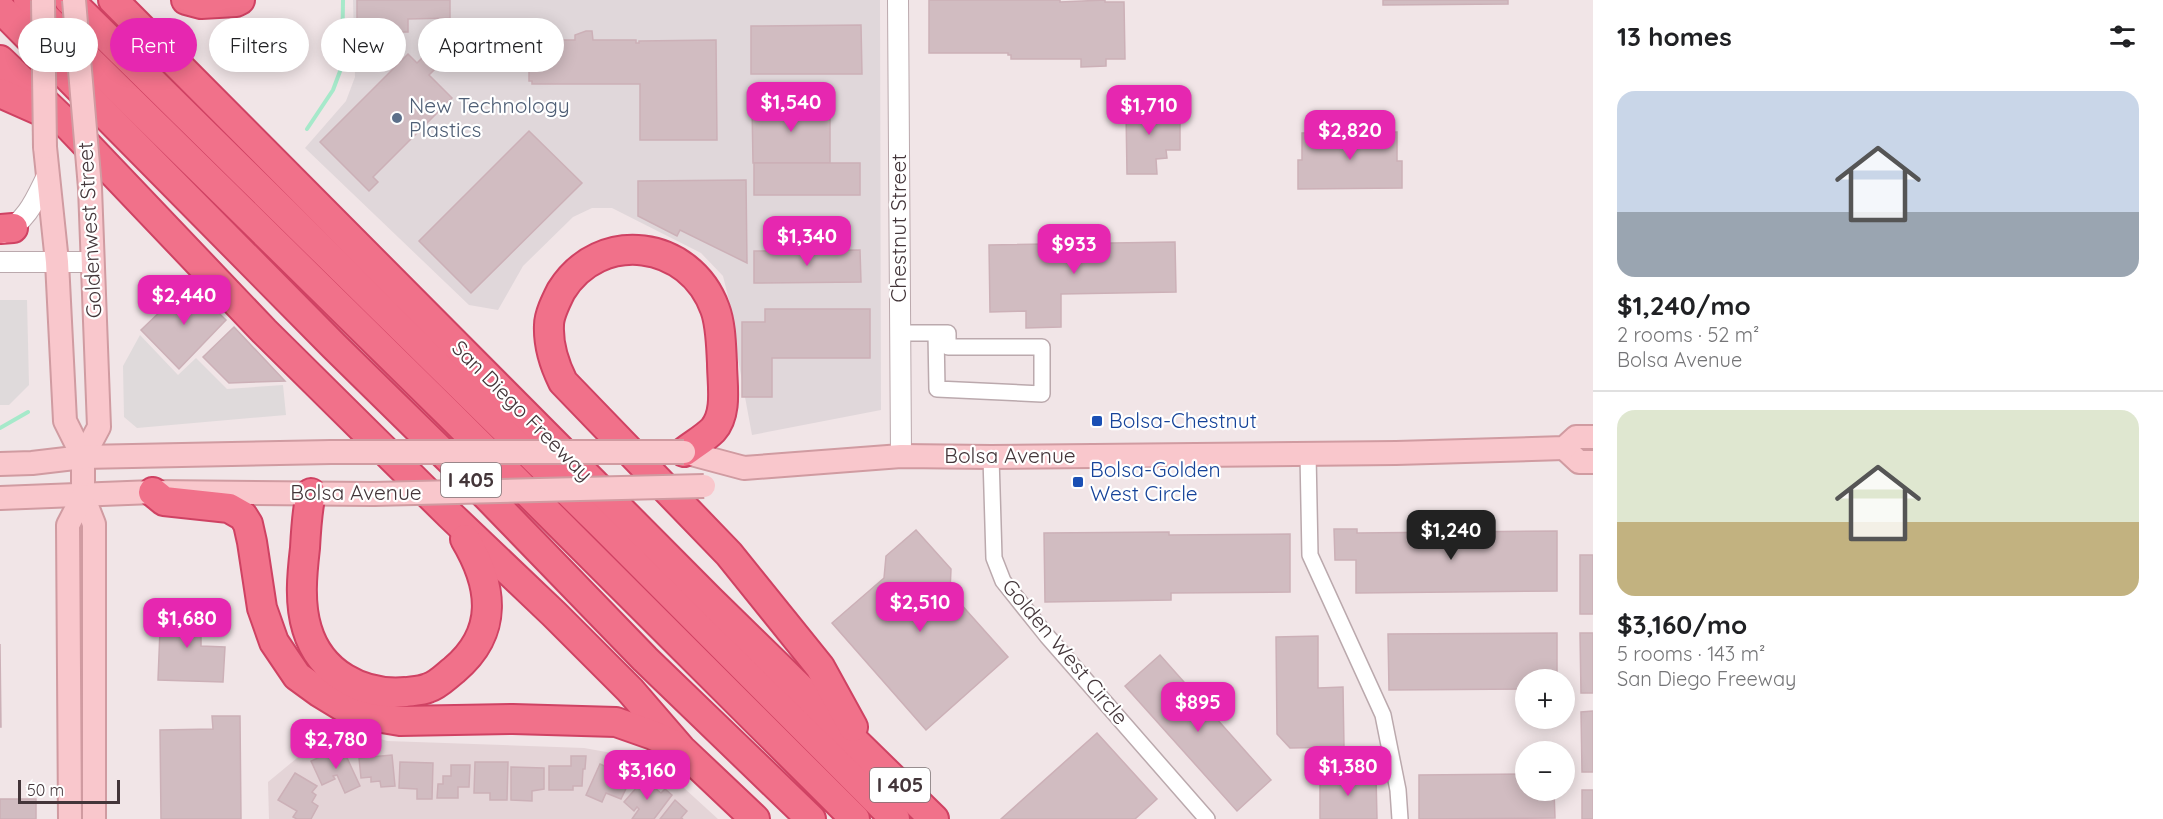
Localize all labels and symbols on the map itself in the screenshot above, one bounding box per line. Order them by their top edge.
pin: $1,540 [742,82,840,133]
pin: $1,710 [1100,85,1198,136]
place label: New Technology Plastics [409,92,570,142]
pin: $2,820 [1301,110,1399,161]
marker: New Technology Plastics [390,111,404,125]
street label: Goldenwest Street [71,141,107,319]
street label: Chestnut Street [885,154,911,302]
pin: $1,340 [758,216,856,267]
pin: $933 [1038,224,1110,275]
pin: $2,440 [135,275,233,326]
street label: San Diego Freeway [447,334,599,486]
place label: Bolsa-Chestnut [1109,407,1257,433]
marker: Bolsa-Chestnut [1090,414,1104,428]
street label: Bolsa Avenue [944,442,1076,468]
place label: Bolsa-Golden West Circle [1090,456,1221,506]
road number: I 405 [441,463,501,497]
marker: Bolsa-Golden West Circle [1071,475,1085,489]
street label: Bolsa Avenue [290,479,422,505]
pin: $1,240 [1402,510,1500,561]
street label: Golden West Circle [997,573,1134,729]
pin: $2,510 [871,582,969,633]
pin: $1,680 [138,598,236,649]
pin: $895 [1162,682,1234,733]
pin: $2,780 [287,719,385,770]
pin: $1,380 [1299,746,1397,797]
pin: $3,160 [598,750,696,801]
road number: I 405 [870,768,930,802]
scale bar [18,777,120,804]

